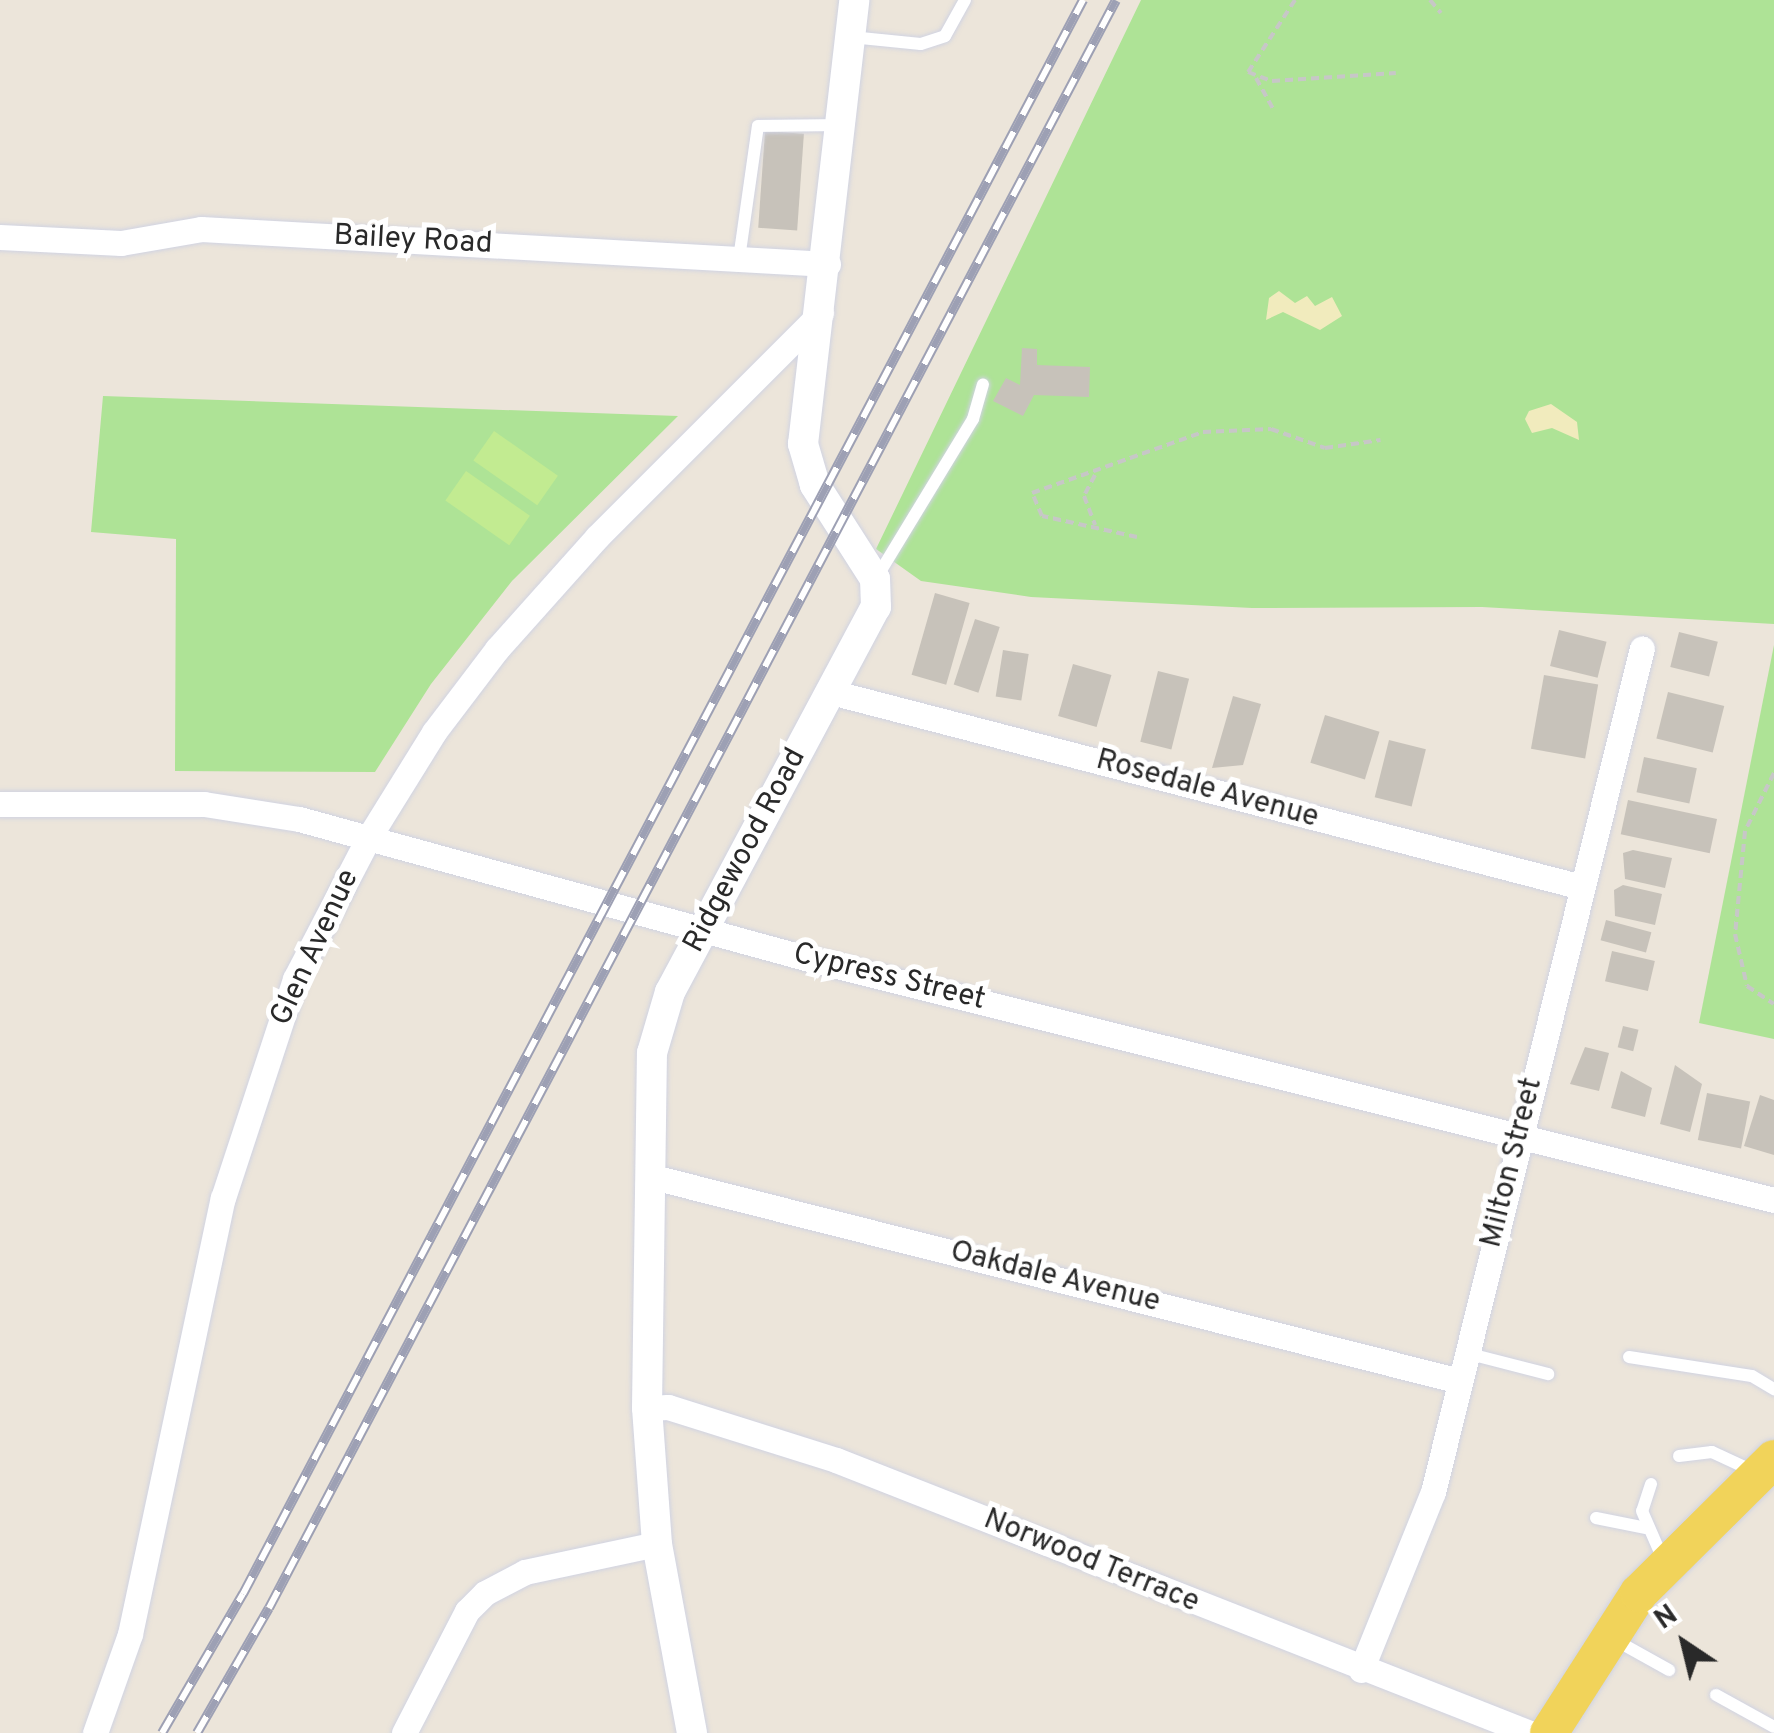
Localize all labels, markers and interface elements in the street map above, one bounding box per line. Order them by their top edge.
street label: Bailey Road [333,219,493,263]
street label: Ridgewood Road [677,743,815,959]
street label: Rosedale Avenue [1091,743,1323,837]
street label: Glen Avenue [264,864,368,1032]
street label: Cypress Street [789,937,989,1019]
street label: Milton Street [1475,1074,1551,1252]
street label: Oakdale Avenue [946,1234,1164,1322]
street label: Norwood Terrace [977,1502,1205,1622]
north arrow [1634,1593,1734,1693]
text: N [1648,1598,1685,1639]

